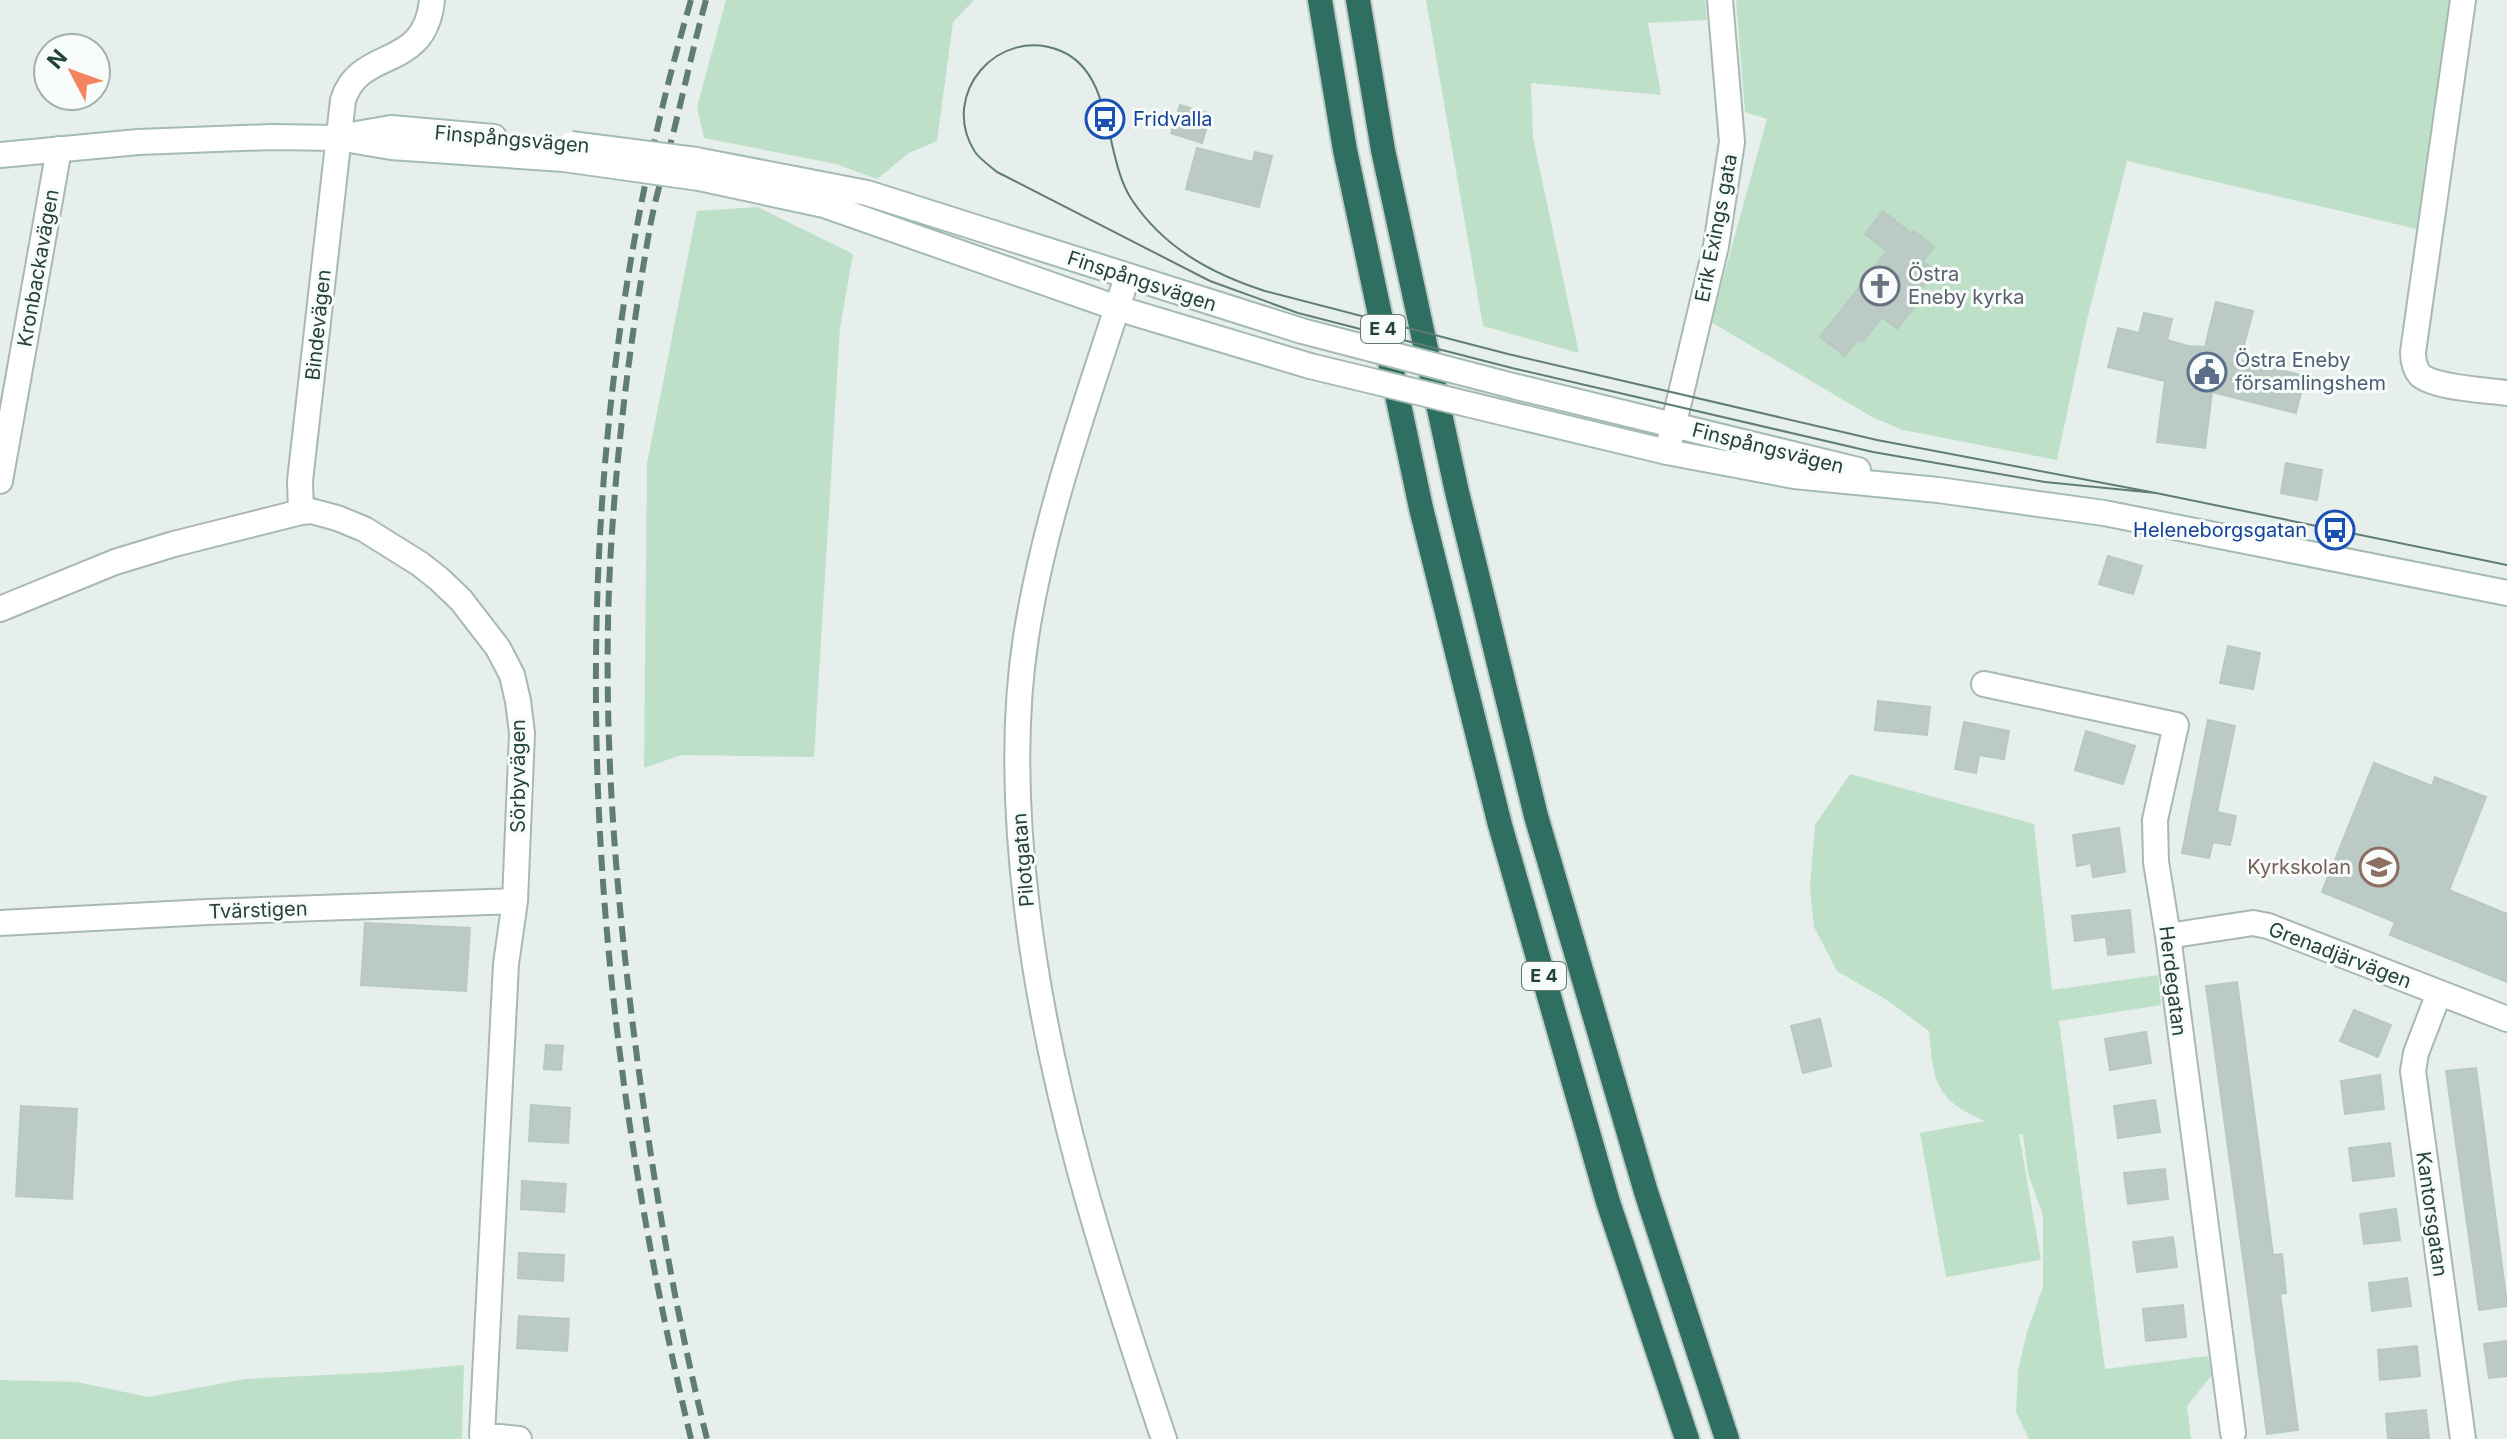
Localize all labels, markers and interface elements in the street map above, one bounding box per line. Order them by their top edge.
north arrow [32,32,112,112]
text: N [42,44,72,74]
bus stop icon: Fridvalla [1084,98,1126,140]
place label: Fridvalla [1133,107,1213,131]
street label: Finspångsvägen [434,120,590,158]
street label: Erik Exings gata [1690,152,1742,304]
street label: Kronbackavägen [12,187,64,349]
street label: Finspångsvägen [1064,246,1220,316]
place label: Östra Eneby kyrka [1908,262,2024,309]
church icon: Östra Eneby kyrka [1859,265,1901,307]
street label: Bindevägen [300,268,336,382]
road number: E 4 [1361,315,1405,343]
place label: Östra Eneby församlingshem [2235,348,2386,395]
public building icon: Östra Eneby församlingshem [2186,351,2228,393]
street label: Finspångsvägen [1690,418,1846,478]
bus stop icon: Heleneborgsgatan [2314,509,2356,551]
place label: Heleneborgsgatan [2133,518,2307,542]
street label: Sörbyvägen [506,719,530,833]
street label: Pilotgatan [1007,812,1039,908]
school or university icon: Kyrkskolan [2358,846,2400,888]
place label: Kyrkskolan [2247,855,2351,879]
street label: Tvärstigen [208,896,308,924]
street label: Grenadjärvägen [2265,917,2415,993]
street label: Herdegatan [2154,925,2192,1037]
road number: E 4 [1522,962,1566,990]
street label: Kantorsgatan [2411,1150,2453,1278]

